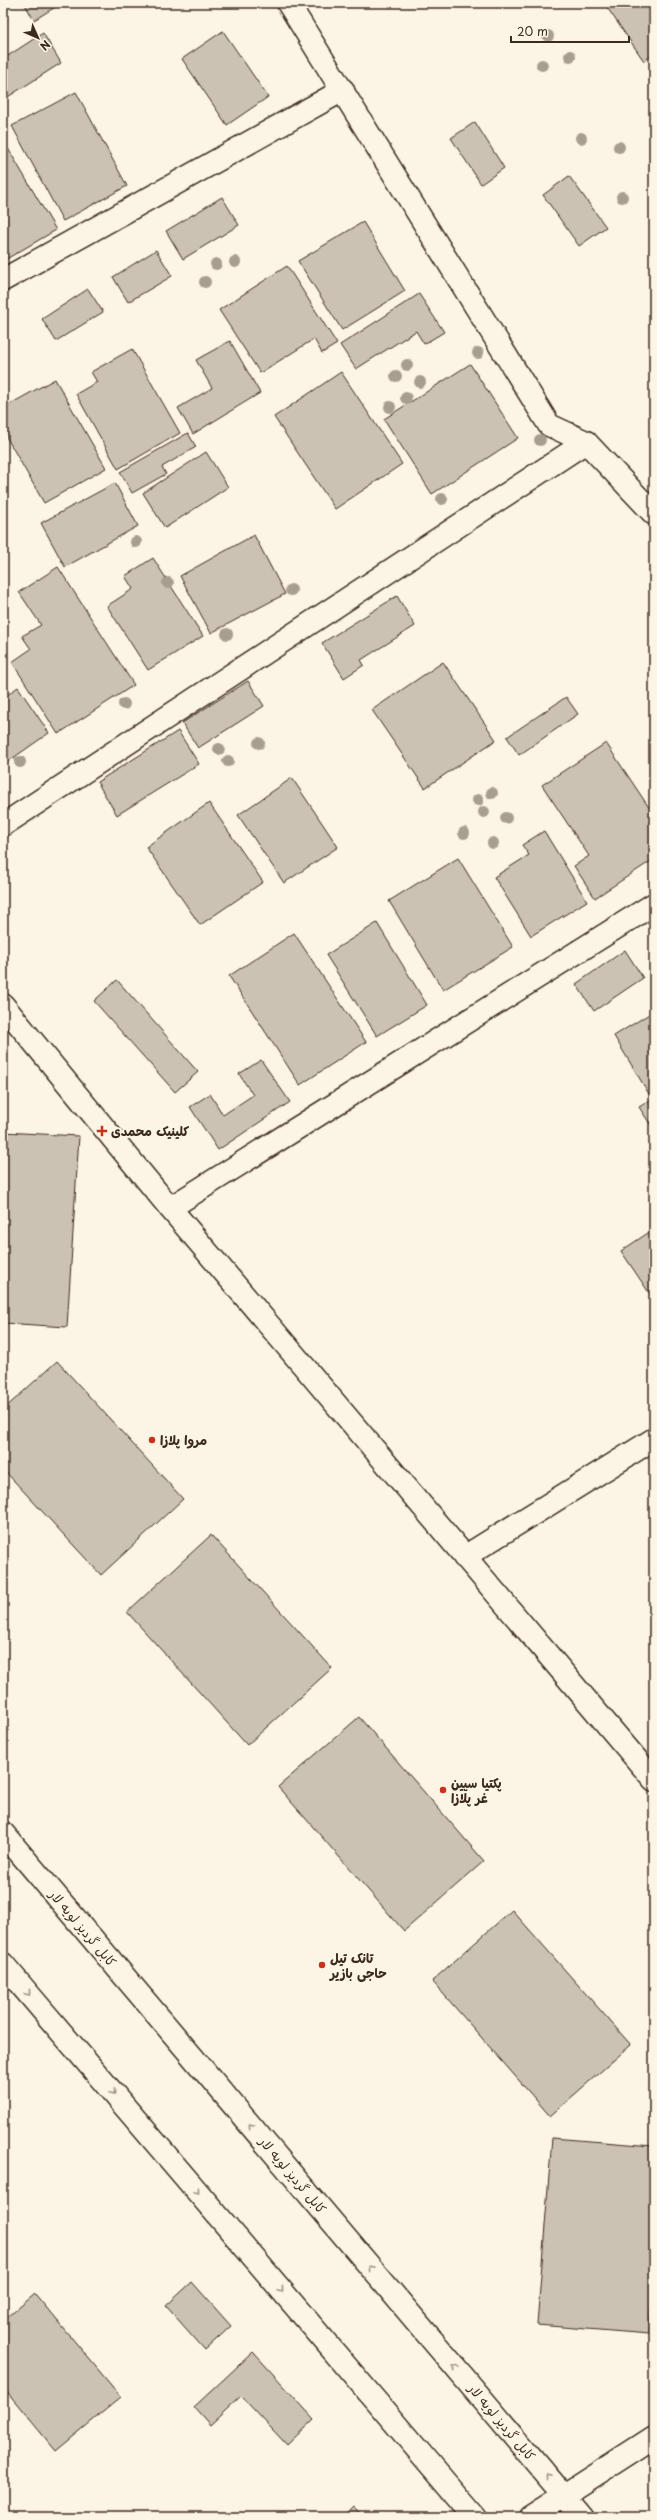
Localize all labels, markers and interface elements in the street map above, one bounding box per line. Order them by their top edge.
north arrow [18,18,58,58]
scale bar [511,18,629,44]
text: 20 m [517,22,548,40]
text: N [36,36,55,55]
place label: کلینیک محمدی [111,1121,189,1140]
marker: کلینیک محمدی [96,1125,108,1137]
place label: مروا پلازا [160,1430,208,1449]
marker: مروا پلازا [147,1435,157,1445]
place label: پکتیا سپین غر پلازا [451,1773,502,1807]
marker: پکتیا سپین غر پلازا [438,1785,448,1795]
street label: کابل گردیز لویه لار [45,1884,122,1971]
place label: تانک تیل حاجی بازیر [328,1948,387,1982]
marker: تانک تیل حاجی بازیر [317,1960,327,1970]
one-way arrow [24,1989,31,1996]
one-way arrow [108,2087,115,2095]
one-way arrow [248,2123,255,2130]
street label: کابل گردیز لویه لار [255,2131,332,2218]
one-way arrow [192,2186,200,2194]
one-way arrow [368,2265,375,2272]
one-way arrow [277,2285,284,2293]
one-way arrow [452,2364,459,2371]
street label: کابل گردیز لویه لار [464,2378,541,2465]
one-way arrow [545,2474,552,2481]

